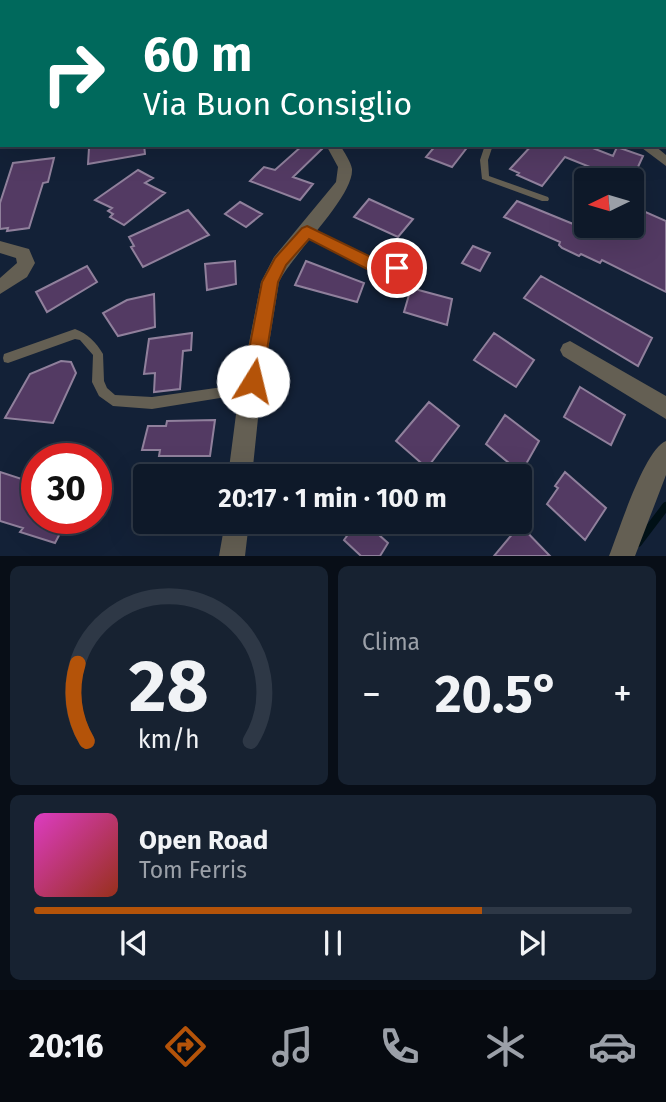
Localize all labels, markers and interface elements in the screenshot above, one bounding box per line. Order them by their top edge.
text: 60 m [143,25,252,84]
icon: right [28,28,119,119]
text: Via Buon Consiglio [143,85,412,123]
north arrow [574,168,644,238]
map controls [574,168,644,238]
pin [367,238,427,298]
icon: arrive [378,249,416,287]
position arrow [216,344,290,418]
speed limit sign: 30 [21,443,112,534]
text: 20:17 · 1 min · 100 m [218,483,447,514]
text: Clima [362,628,420,656]
text: 28 [129,644,209,731]
text: 20.5° [435,663,559,726]
text: − [362,671,381,717]
text: + [613,671,632,717]
text: km/h [138,725,200,755]
text: Open Road [139,825,268,856]
text: Tom Ferris [139,856,247,884]
icon: previous [115,924,153,962]
icon: pause [314,924,352,962]
icon: next [513,924,551,962]
icon: directions [161,1022,210,1071]
icon: music [268,1022,317,1071]
icon: phone [375,1022,424,1071]
icon: climate [481,1022,530,1071]
icon: car [588,1022,637,1071]
text: 20:16 [29,1027,104,1065]

